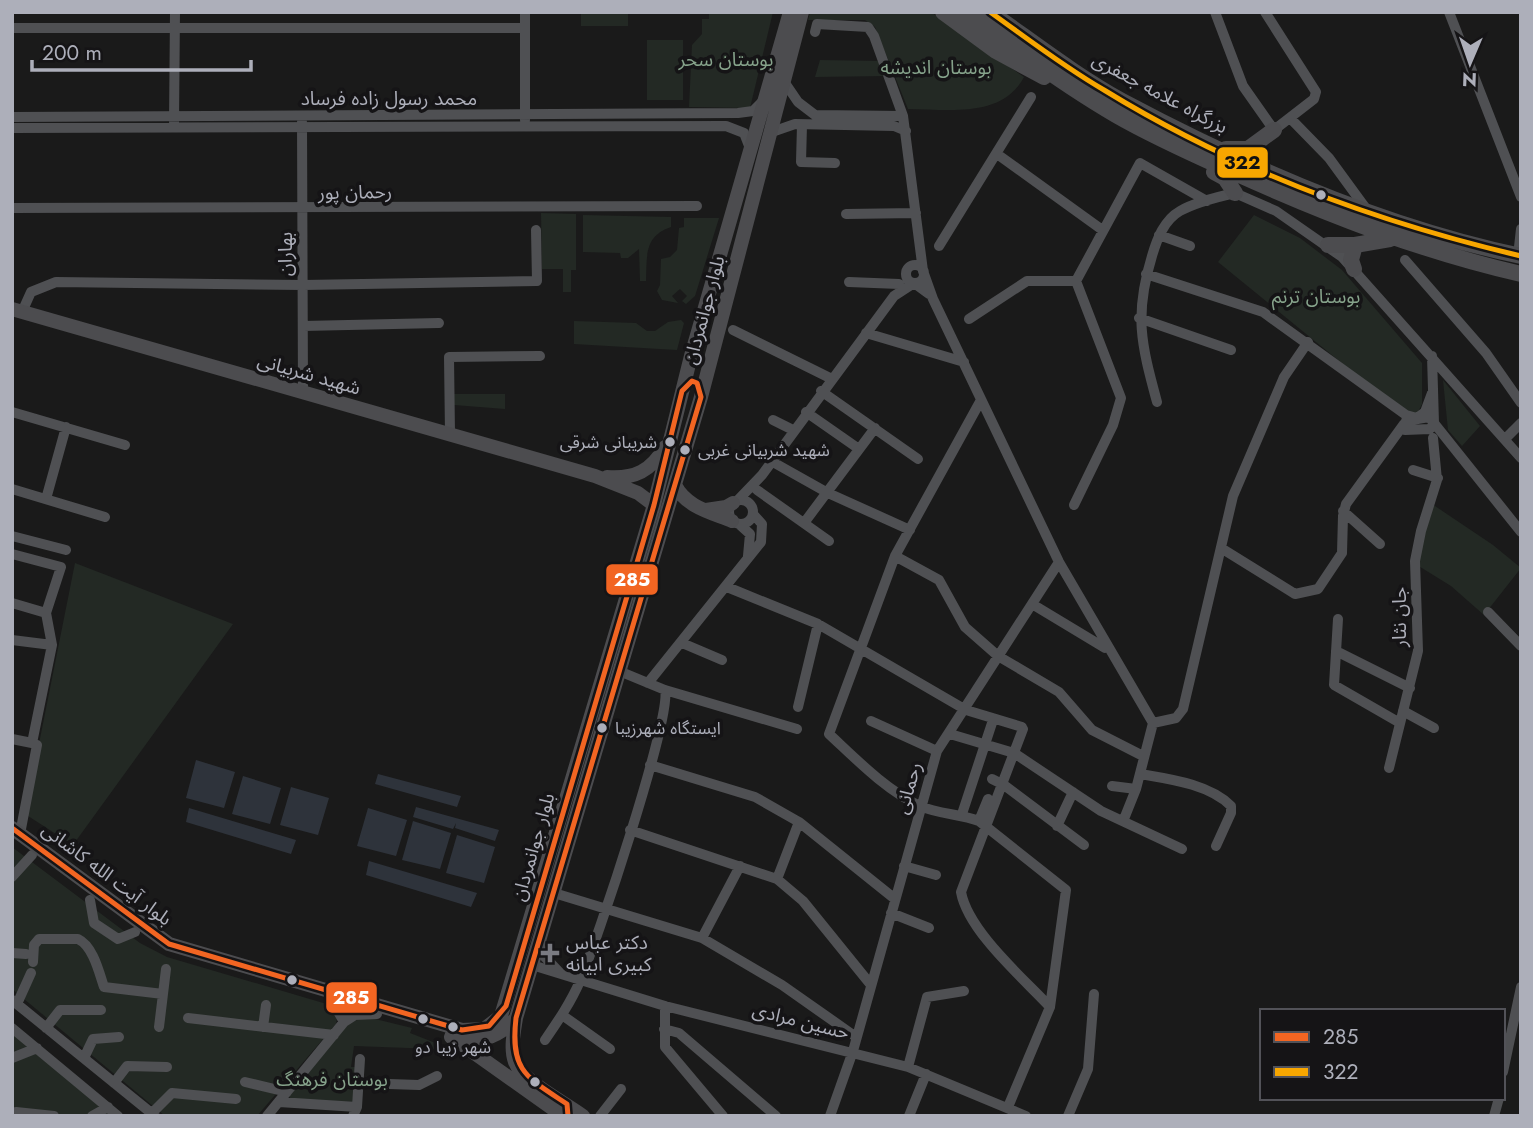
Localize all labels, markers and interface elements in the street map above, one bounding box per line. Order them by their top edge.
scale bar [32,28,250,72]
north arrow [1435,28,1505,98]
text: 200 m [42,38,102,68]
park label: بوستان سحر [678,46,773,73]
street label: بزرگراه علامه جعفری [1087,46,1233,140]
park label: بوستان اندیشه [880,54,992,81]
text: N [1461,66,1477,93]
street label: محمد رسول زاده فرساد [301,85,477,112]
line badge: 322 [1216,146,1269,179]
text: 322 [1224,149,1260,176]
street label: رحمان پور [317,178,392,206]
unlabelled marker [1314,188,1328,202]
street label: بهاران [272,232,299,276]
street label: بلوار جوانمردان [677,253,731,367]
park label: بوستان ترنم [1272,283,1360,311]
street label: شهید شربیانی [254,346,364,402]
place label: شریبانی شرقی [560,430,657,454]
marker: شریبانی شرقی [663,435,677,449]
place label: شهید شربیانی غربی [698,438,830,462]
marker: شهید شربیانی غربی [678,443,692,457]
line badge: 285 [605,563,659,596]
text: 285 [614,566,650,593]
street label: جان نثار [1386,587,1413,648]
place label: ایستگاه شهرزیبا [615,716,721,740]
marker: ایستگاه شهرزیبا [595,721,609,735]
street label: رحمانی [888,759,928,817]
street label: بلوار جوانمردان [505,790,561,904]
street label: بلوار آیت الله کاشانی [36,816,178,932]
place label: دکتر عباس کبیری ابیانه [566,929,653,978]
marker: دکتر عباس کبیری ابیانه [540,943,560,963]
unlabelled marker [285,973,299,987]
line badge: 285 [325,981,378,1014]
text: 285 [333,984,369,1011]
street label: حسین مرادی [750,996,852,1046]
legend [1260,1009,1505,1100]
unlabelled marker [416,1012,430,1026]
marker: شهر زیبا دو [446,1020,460,1034]
text: 285 [1323,1022,1358,1052]
place label: شهر زیبا دو [415,1035,491,1059]
text: 322 [1323,1057,1358,1087]
park label: بوستان فرهنگ [276,1066,388,1093]
unlabelled marker [528,1075,542,1089]

